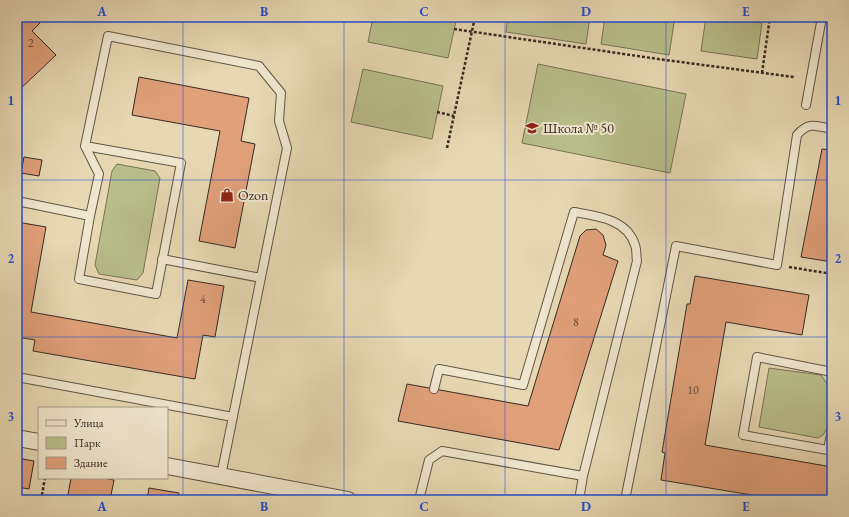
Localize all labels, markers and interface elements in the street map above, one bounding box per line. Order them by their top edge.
text: A [96,3,107,20]
text: B [260,3,268,20]
text: C [419,3,429,20]
text: D [581,3,591,20]
text: E [742,3,750,20]
house number: 2 [28,35,34,51]
text: 1 [8,92,15,109]
text: 1 [835,92,842,109]
place label: Школа № 50 [543,119,614,137]
school or university icon: Школа № 50 [524,120,540,136]
place label: Ozon [238,186,269,204]
shop icon: Ozon [219,187,235,203]
text: 2 [8,250,15,267]
text: 2 [835,250,842,267]
house number: 4 [200,291,206,307]
house number: 8 [573,314,579,330]
house number: 10 [687,382,699,398]
legend [38,407,168,479]
text: 3 [8,408,15,425]
text: 3 [835,408,842,425]
text: Улица [73,415,104,431]
text: Парк [74,435,101,451]
text: Здание [74,455,108,471]
text: A [96,498,107,515]
text: B [260,498,268,515]
text: C [419,498,429,515]
text: D [581,498,591,515]
text: E [742,498,750,515]

